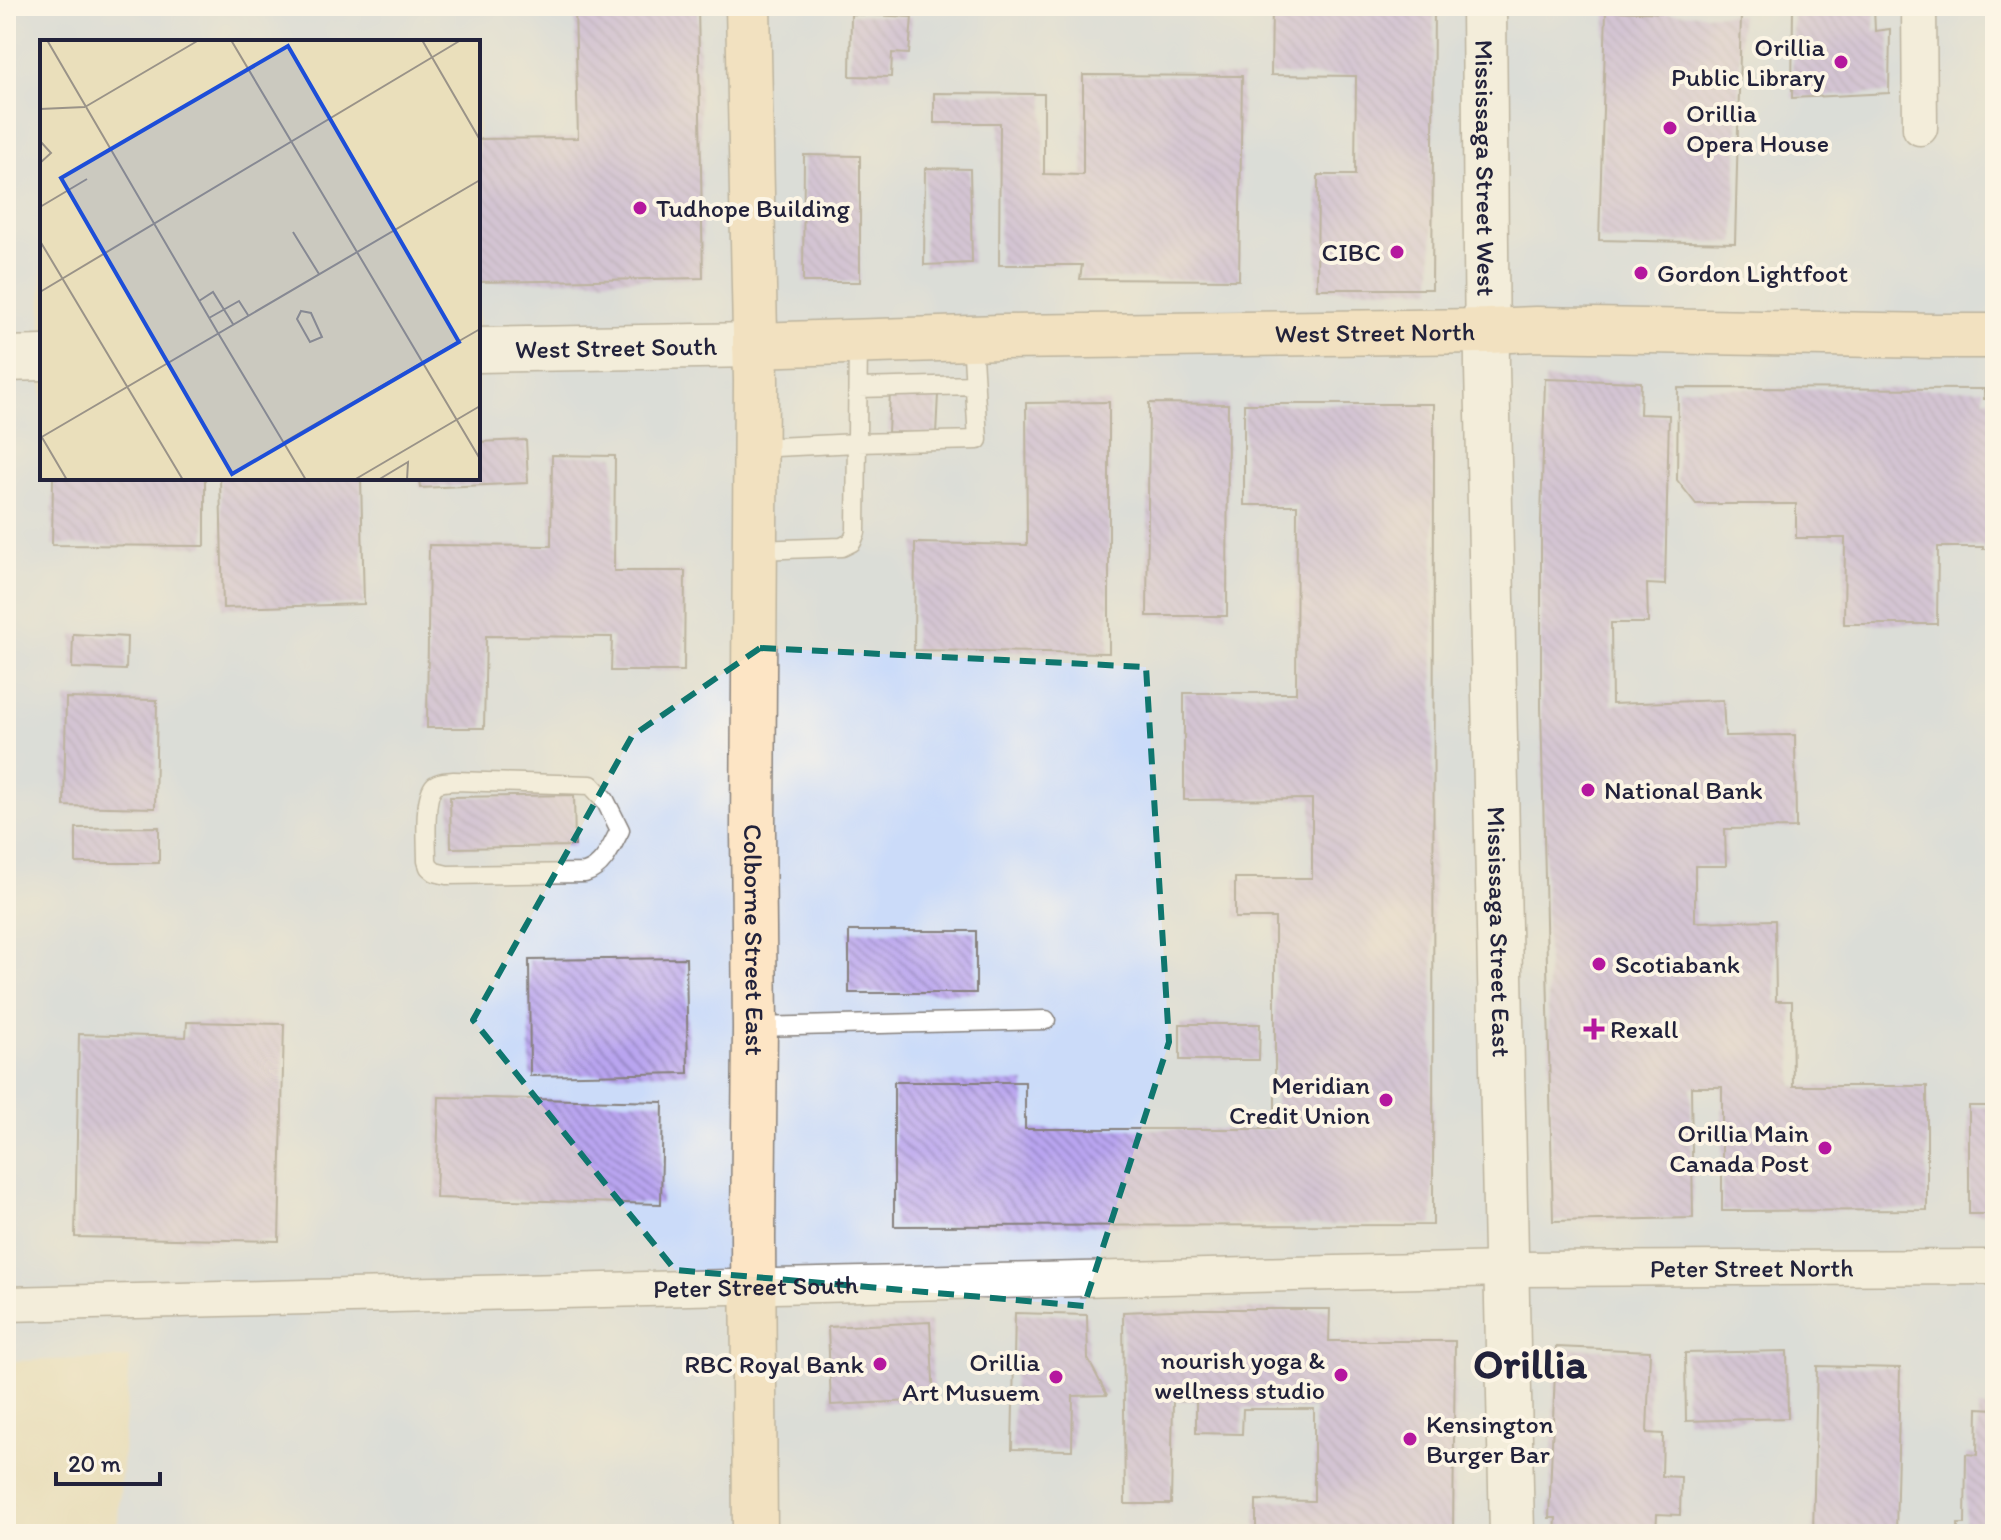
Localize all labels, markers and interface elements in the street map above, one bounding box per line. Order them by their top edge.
place label: Orillia Public Library [1671,31,1825,93]
street label: Mississaga Street West [1468,39,1502,297]
inset map [40,40,480,480]
marker: Orillia Public Library [1832,53,1850,71]
place label: Orillia Opera House [1686,97,1829,159]
marker: Orillia Opera House [1661,119,1679,137]
place label: Tudhope Building [656,192,851,224]
marker: Tudhope Building [631,199,649,217]
place label: CIBC [1321,236,1381,268]
marker: CIBC [1388,243,1406,261]
place label: Gordon Lightfoot [1657,257,1848,289]
marker: Gordon Lightfoot [1632,264,1650,282]
street label: West Street North [1275,315,1475,350]
street label: West Street South [515,330,717,365]
place label: National Bank [1604,774,1763,806]
marker: National Bank [1579,781,1597,799]
street label: Mississaga Street East [1480,806,1518,1058]
street label: Colborne Street East [737,824,771,1056]
place label: Scotiabank [1615,948,1740,980]
marker: Scotiabank [1590,955,1608,973]
place label: Rexall [1610,1013,1678,1045]
marker: Rexall [1585,1020,1603,1038]
place label: Meridian Credit Union [1229,1069,1370,1131]
marker: Meridian Credit Union [1377,1091,1395,1109]
place label: Orillia Main Canada Post [1669,1117,1809,1179]
marker: Orillia Main Canada Post [1816,1139,1834,1157]
street label: Peter Street North [1650,1252,1854,1284]
street label: Peter Street South [653,1268,859,1305]
district label: Orillia [1473,1338,1587,1389]
place label: nourish yoga & wellness studio [1154,1344,1325,1406]
place label: Orillia Art Musuem [902,1346,1040,1408]
place label: RBC Royal Bank [684,1348,865,1380]
marker: RBC Royal Bank [871,1355,889,1373]
marker: nourish yoga & wellness studio [1332,1366,1350,1384]
marker: Orillia Art Musuem [1047,1368,1065,1386]
place label: Kensington Burger Bar [1426,1408,1554,1470]
marker: Kensington Burger Bar [1401,1430,1419,1448]
scale bar [56,1436,160,1486]
text: 20 m [68,1449,121,1478]

